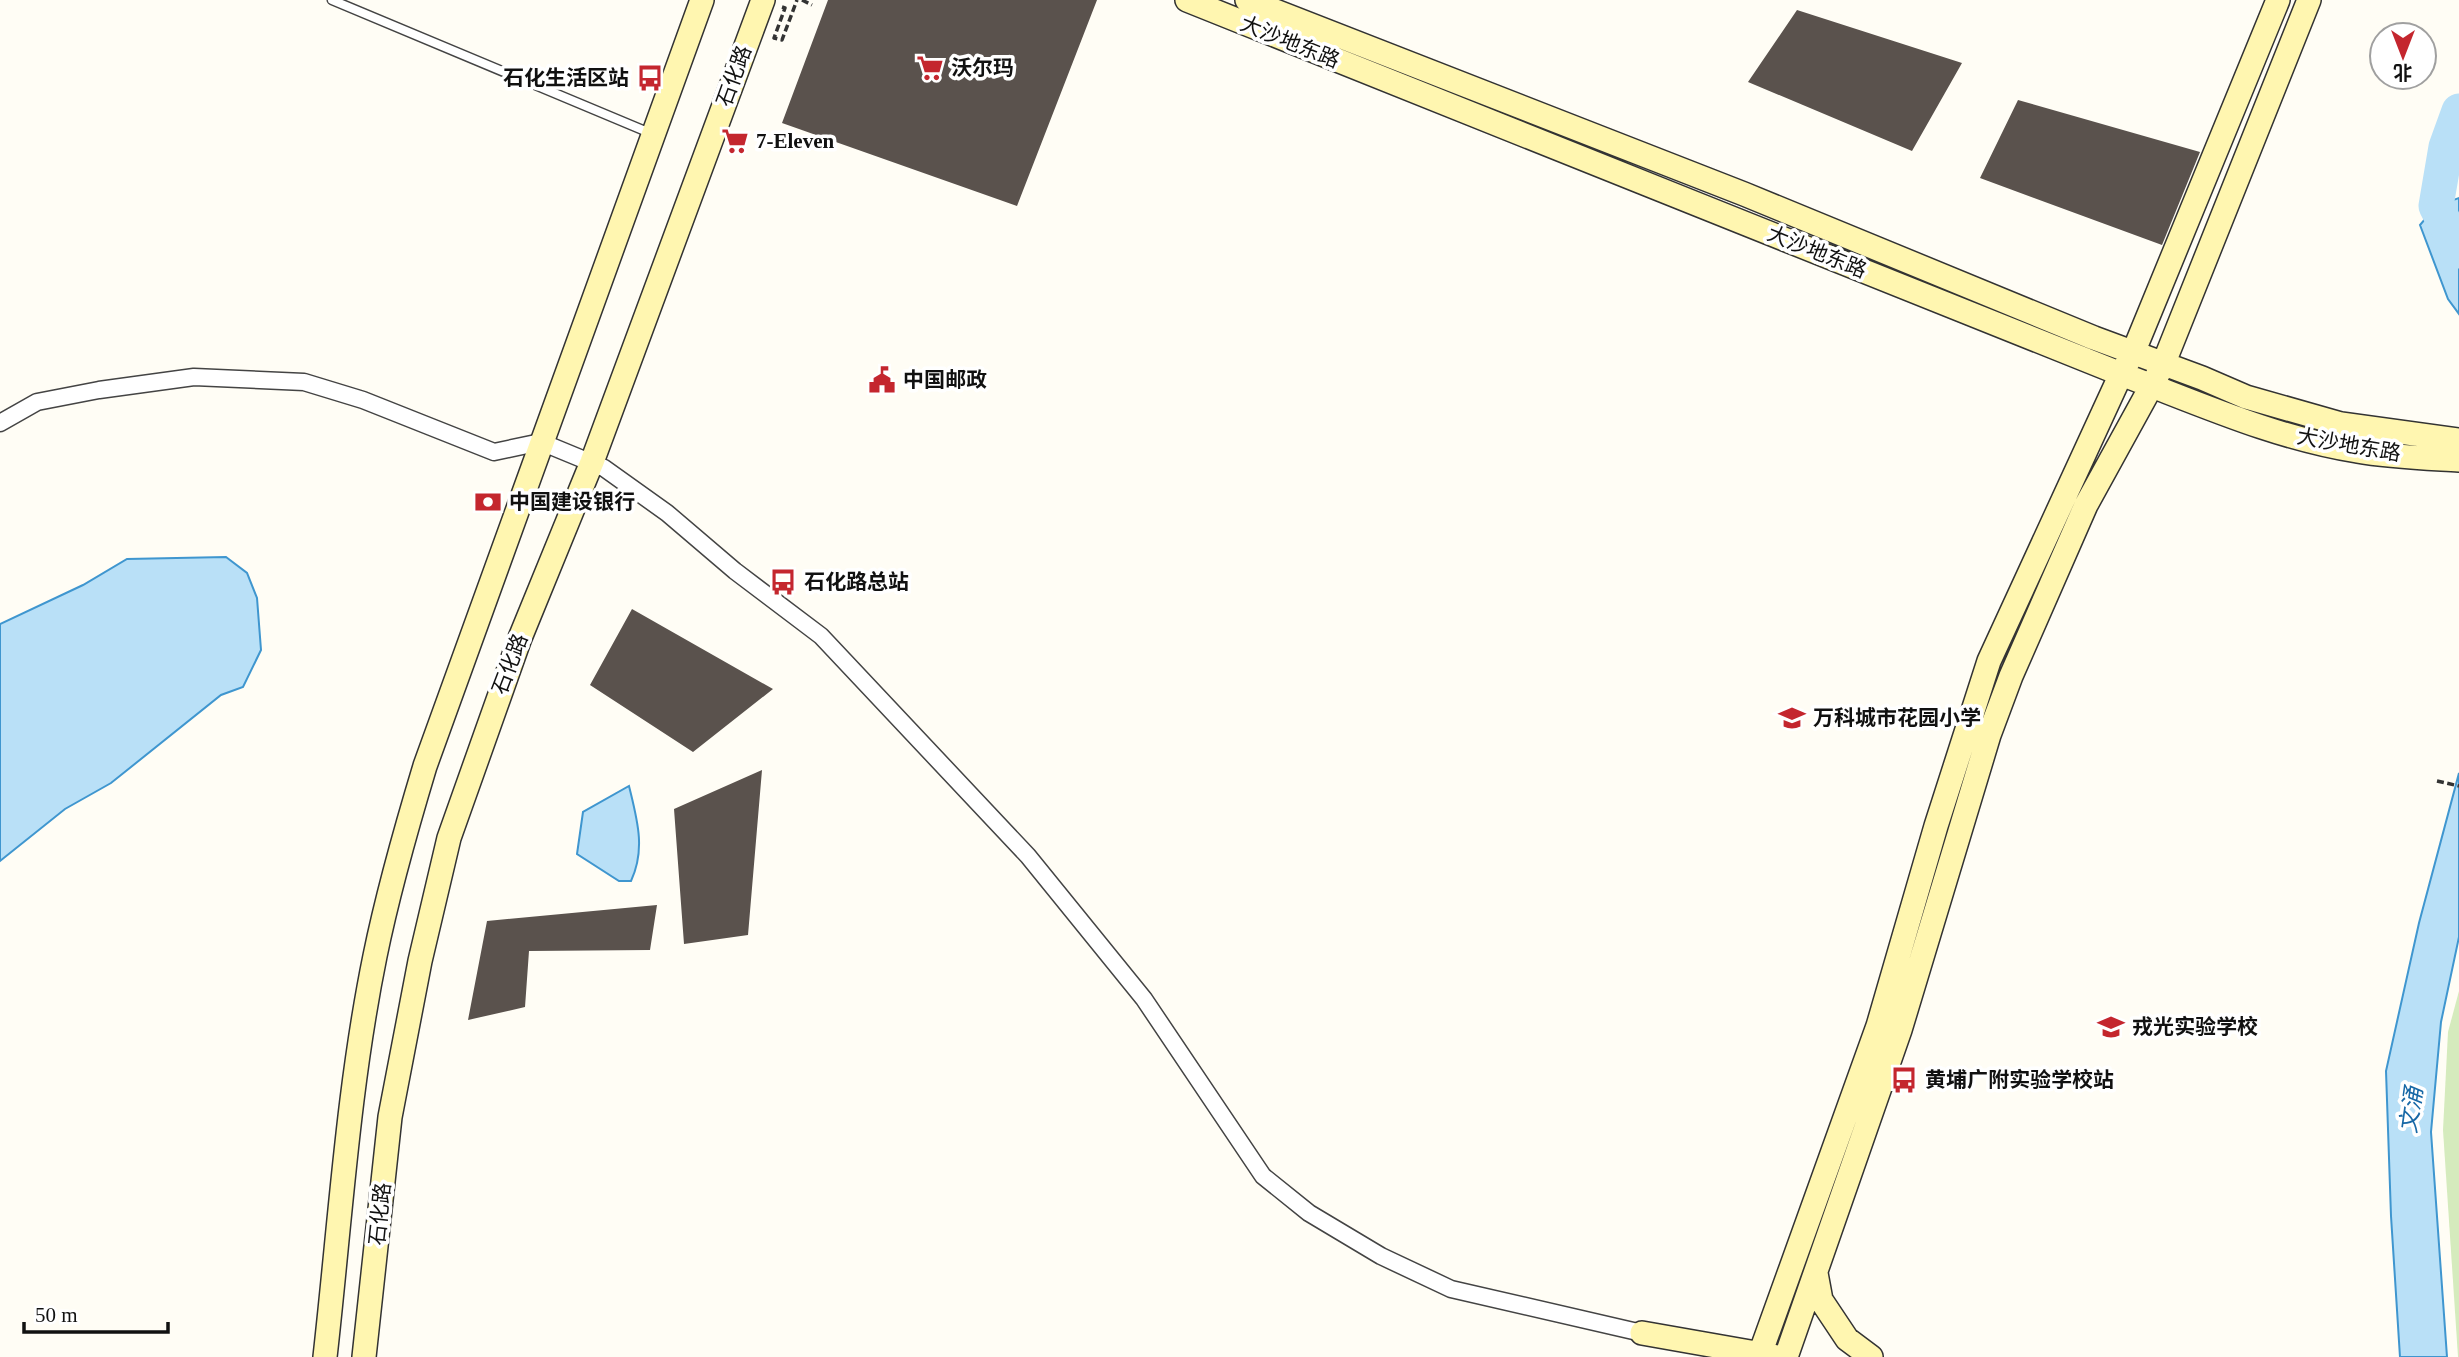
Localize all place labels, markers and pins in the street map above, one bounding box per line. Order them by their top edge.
supermarket icon: 沃尔玛 [915,53,945,83]
place label: 沃尔玛 [951,56,1014,80]
bus stop icon: 石化生活区站 [635,63,665,93]
place label: 石化生活区站 [503,66,629,90]
supermarket icon: 7-Eleven [720,126,750,156]
place label: 7-Eleven [756,129,834,153]
public building icon: 中国邮政 [867,365,897,395]
place label: 中国邮政 [903,368,987,392]
bank icon: 中国建设银行 [473,487,503,517]
place label: 中国建设银行 [509,490,635,514]
bus stop icon: 石化路总站 [768,567,798,597]
place label: 石化路总站 [804,570,909,594]
school or university icon: 万科城市花园小学 [1777,703,1807,733]
place label: 万科城市花园小学 [1813,706,1981,730]
school or university icon: 戎光实验学校 [2096,1012,2126,1042]
place label: 戎光实验学校 [2132,1015,2258,1039]
bus stop icon: 黄埔广附实验学校站 [1889,1065,1919,1095]
place label: 黄埔广附实验学校站 [1925,1068,2114,1092]

